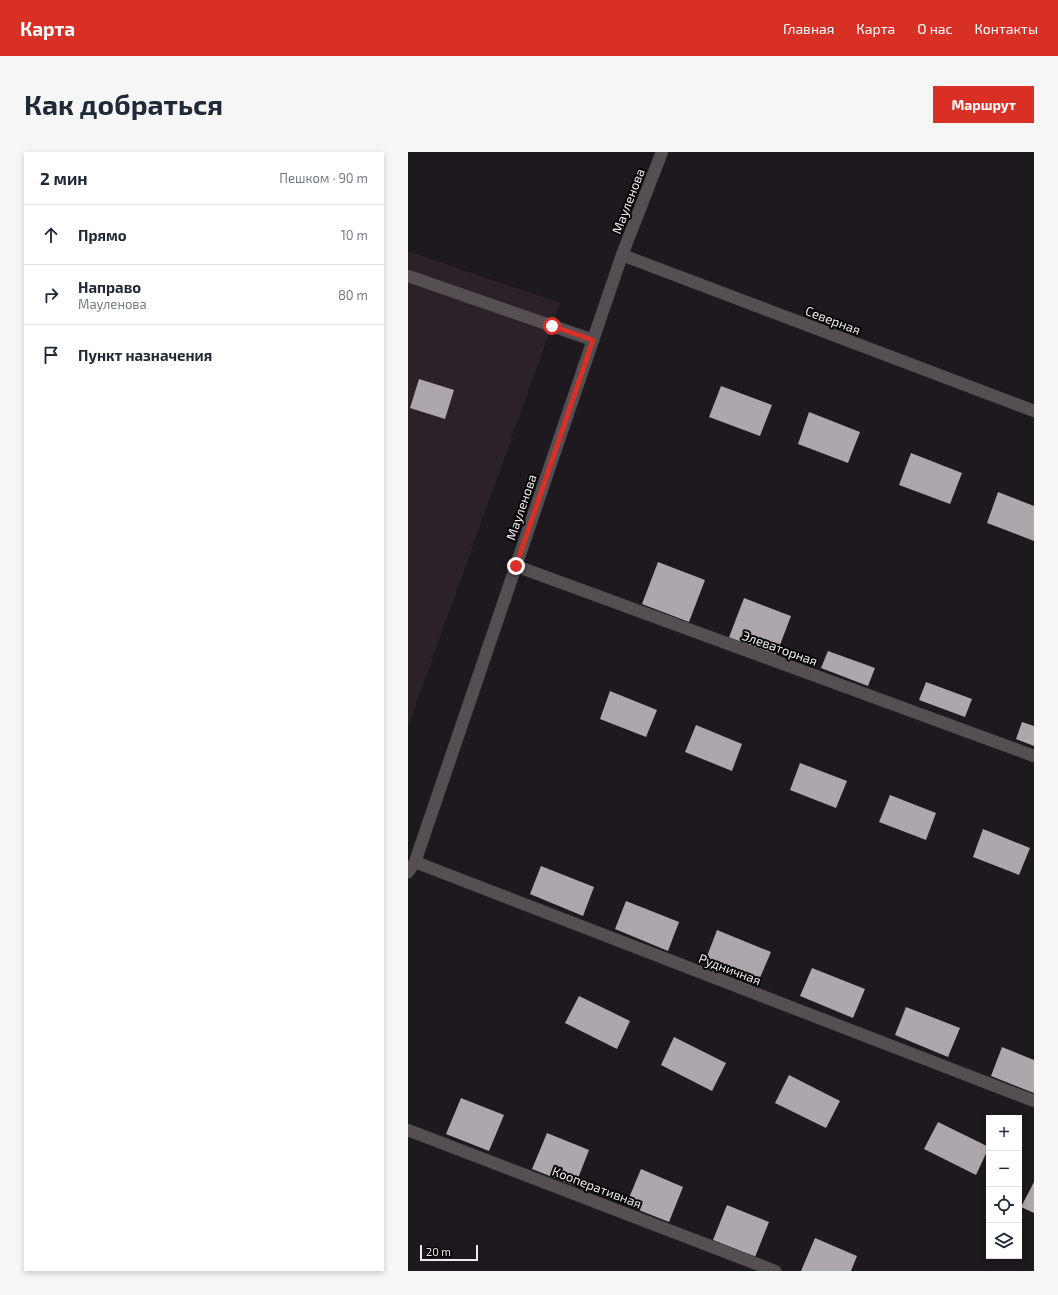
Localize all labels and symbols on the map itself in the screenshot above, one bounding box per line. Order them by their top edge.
street label: Мауленова [608,166,648,236]
street label: Северная [803,302,863,338]
route start [543,317,561,335]
street label: Мауленова [502,472,540,542]
route end [507,557,525,575]
street label: Элеваторная [740,627,820,669]
street label: Рудничная [696,950,764,988]
street label: Кооперативная [550,1163,644,1211]
scale bar [420,1243,478,1262]

